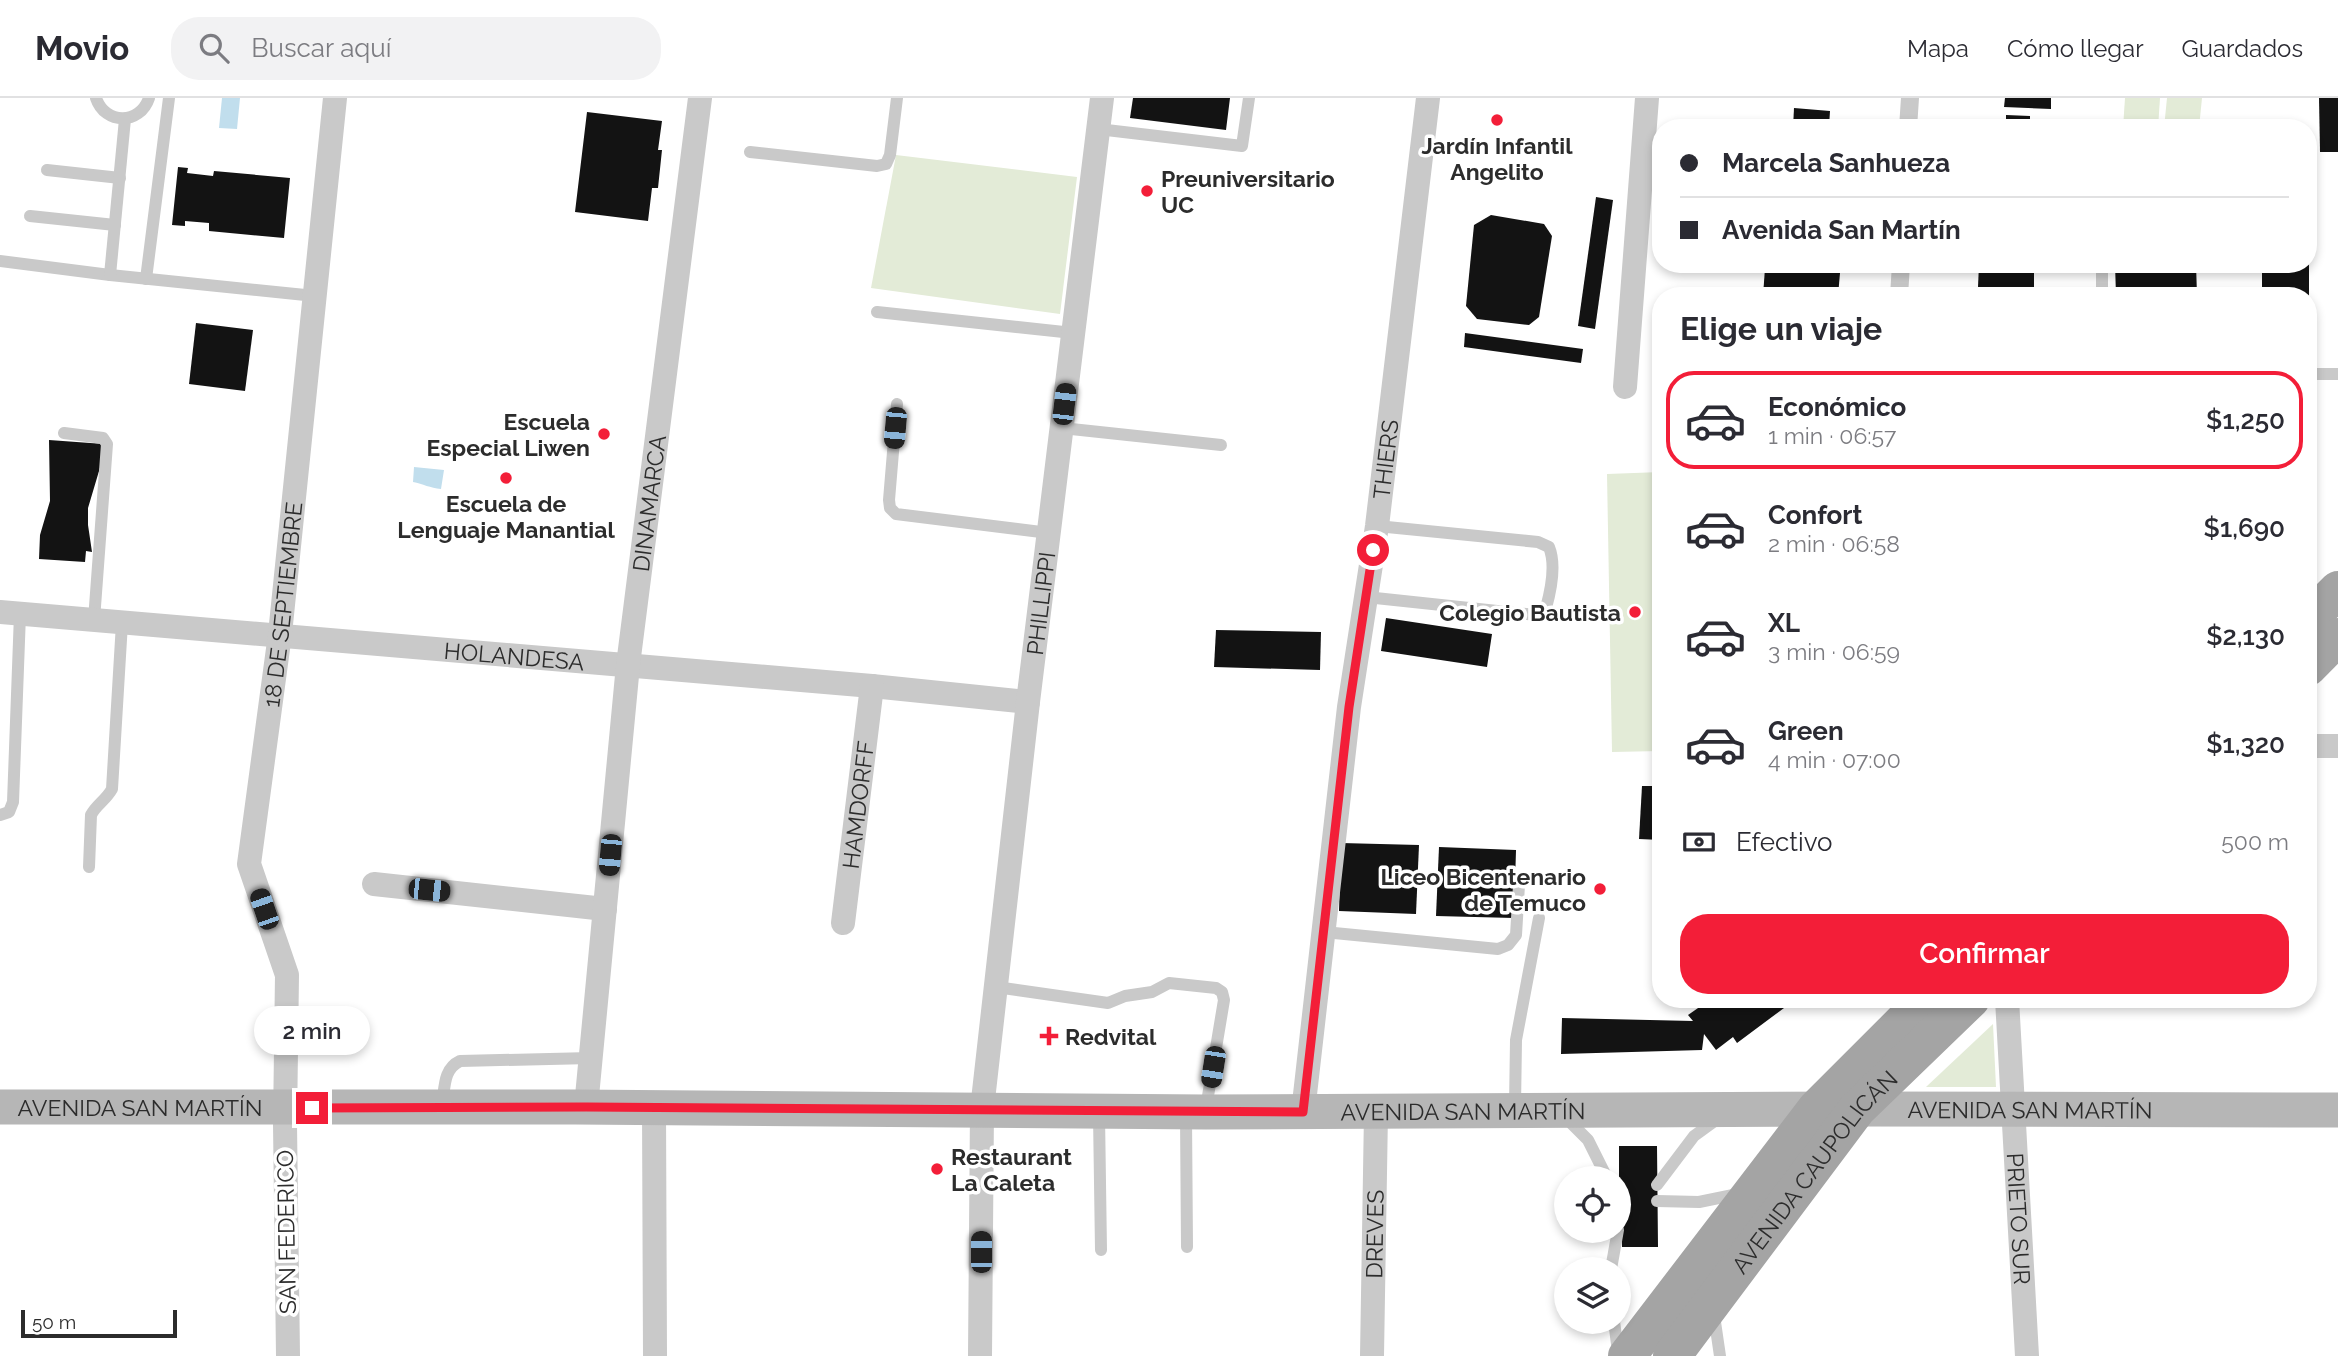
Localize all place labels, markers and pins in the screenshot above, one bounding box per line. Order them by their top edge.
marker: Jardín Infantil Angelito [1489,112,1505,128]
place label: Jardín Infantil Angelito [1421,132,1573,185]
place label: Preuniversitario UC [1161,165,1335,218]
marker: Preuniversitario UC [1139,183,1155,199]
place label: Escuela Especial Liwen [426,408,590,461]
marker: Escuela Especial Liwen [596,426,612,442]
marker: Escuela de Lenguaje Manantial [498,470,514,486]
place label: Escuela de Lenguaje Manantial [397,490,615,543]
place label: Colegio Bautista [1439,599,1621,626]
marker: Colegio Bautista [1627,604,1643,620]
place label: Liceo Bicentenario de Temuco [1380,863,1586,916]
marker: Liceo Bicentenario de Temuco [1592,881,1608,897]
place label: Redvital [1065,1023,1157,1050]
marker: Redvital [1039,1026,1059,1046]
place label: Restaurant La Caleta [951,1143,1072,1196]
marker: Restaurant La Caleta [929,1161,945,1177]

